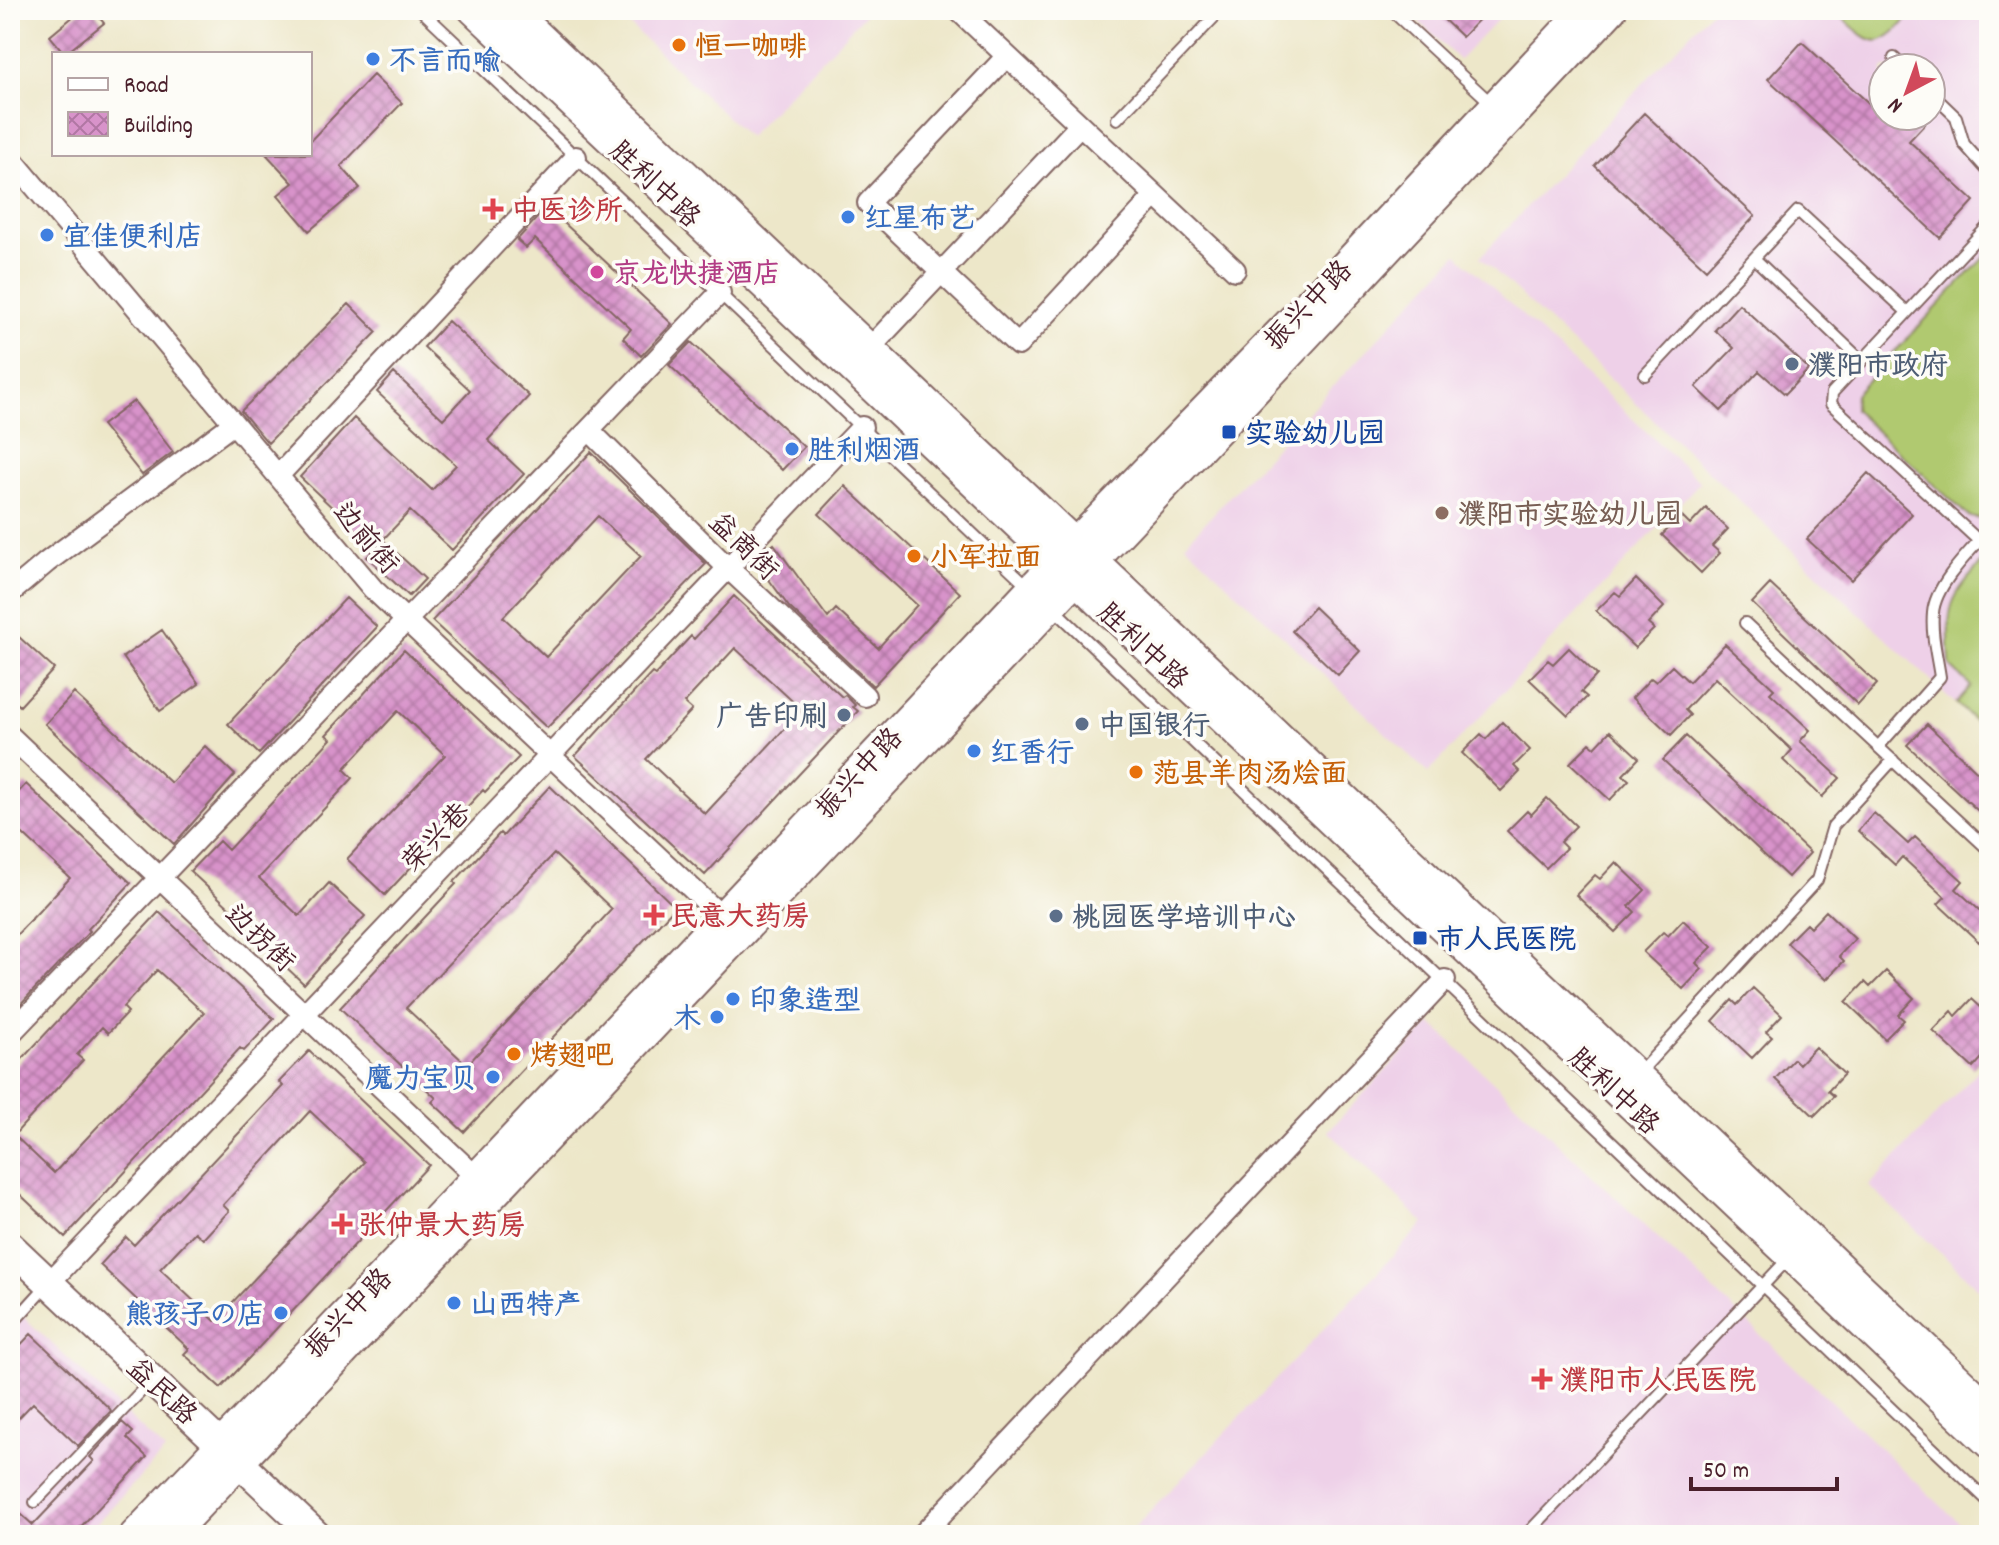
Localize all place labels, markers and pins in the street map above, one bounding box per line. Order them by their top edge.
place label: 恒一咖啡 [695,30,807,70]
marker: 恒一咖啡 [670,36,688,54]
place label: 不言而喻 [389,44,501,84]
marker: 不言而喻 [364,50,382,68]
place label: 中医诊所 [511,194,623,234]
marker: 中医诊所 [482,198,504,220]
place label: 红星布艺 [864,202,976,242]
marker: 红星布艺 [839,208,857,226]
place label: 宜佳便利店 [63,220,203,260]
marker: 宜佳便利店 [38,226,56,244]
place label: 京龙快捷酒店 [613,257,781,297]
marker: 京龙快捷酒店 [588,263,606,281]
place label: 濮阳市政府 [1808,349,1948,389]
marker: 濮阳市政府 [1783,355,1801,373]
place label: 实验幼儿园 [1245,417,1385,457]
marker: 实验幼儿园 [1220,423,1238,441]
place label: 胜利烟酒 [808,434,920,474]
marker: 胜利烟酒 [783,440,801,458]
place label: 濮阳市实验幼儿园 [1458,498,1682,538]
marker: 濮阳市实验幼儿园 [1433,504,1451,522]
place label: 小军拉面 [930,541,1042,581]
marker: 小军拉面 [905,547,923,565]
place label: 广告印刷 [716,700,828,740]
marker: 广告印刷 [835,706,853,724]
place label: 中国银行 [1098,709,1210,749]
marker: 中国银行 [1073,715,1091,733]
place label: 红香行 [990,736,1074,776]
marker: 红香行 [965,742,983,760]
place label: 范县羊肉汤烩面 [1152,757,1348,797]
marker: 范县羊肉汤烩面 [1127,763,1145,781]
place label: 民意大药房 [670,900,810,940]
place label: 桃园医学培训中心 [1072,901,1296,941]
marker: 民意大药房 [645,906,663,924]
marker: 桃园医学培训中心 [1047,907,1065,925]
place label: 市人民医院 [1436,923,1576,963]
marker: 市人民医院 [1411,929,1429,947]
place label: 印象造型 [749,984,861,1024]
marker: 印象造型 [724,990,742,1008]
place label: 木 [673,1002,701,1042]
marker: 木 [708,1008,726,1026]
place label: 烤翅吧 [530,1039,614,1079]
marker: 烤翅吧 [505,1045,523,1063]
place label: 魔力宝贝 [365,1062,477,1102]
marker: 魔力宝贝 [484,1068,502,1086]
place label: 张仲景大药房 [358,1209,526,1249]
marker: 张仲景大药房 [333,1215,351,1233]
place label: 山西特产 [470,1288,582,1328]
marker: 山西特产 [445,1294,463,1312]
place label: 熊孩子の店 [125,1298,265,1338]
marker: 熊孩子の店 [272,1304,290,1322]
place label: 濮阳市人民医院 [1560,1364,1756,1404]
marker: 濮阳市人民医院 [1531,1368,1553,1390]

